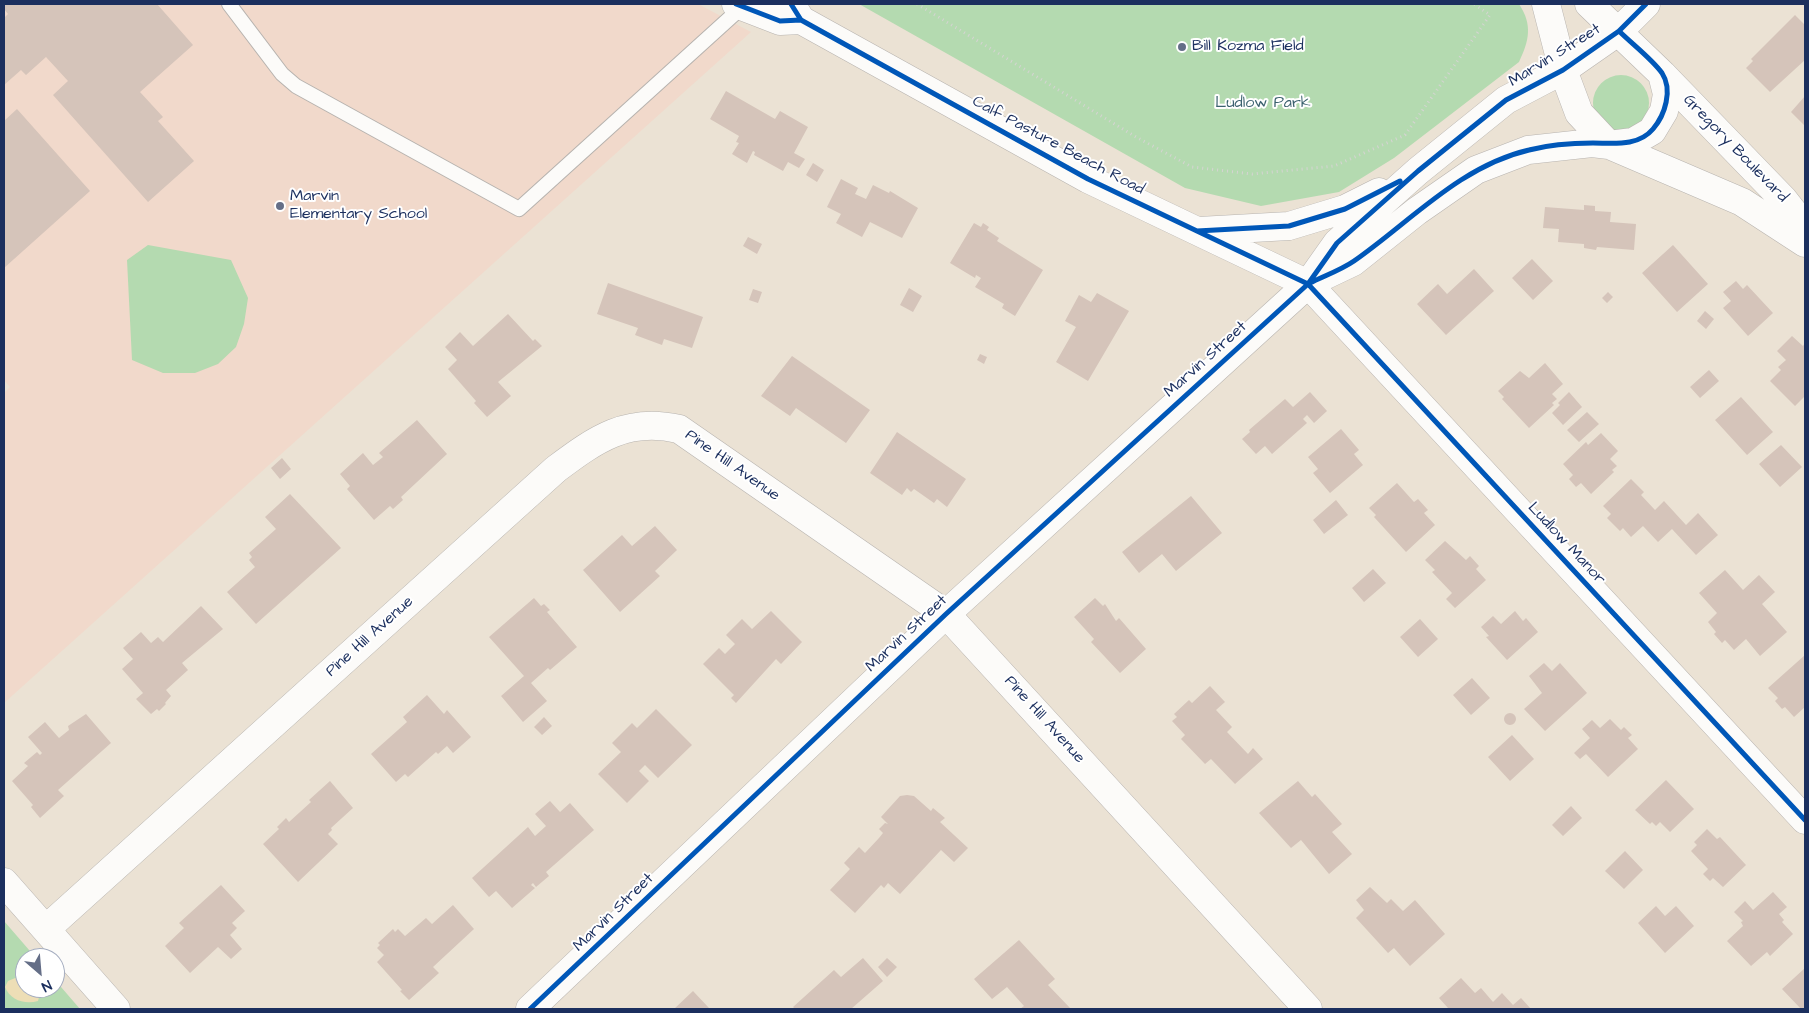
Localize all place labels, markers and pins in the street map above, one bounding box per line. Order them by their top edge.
place label: Bill Kozma Field [1192,37,1304,57]
marker: Bill Kozma Field [1176,41,1188,53]
place label: Marvin Elementary School [290,187,427,225]
marker: Marvin Elementary School [274,200,286,212]

